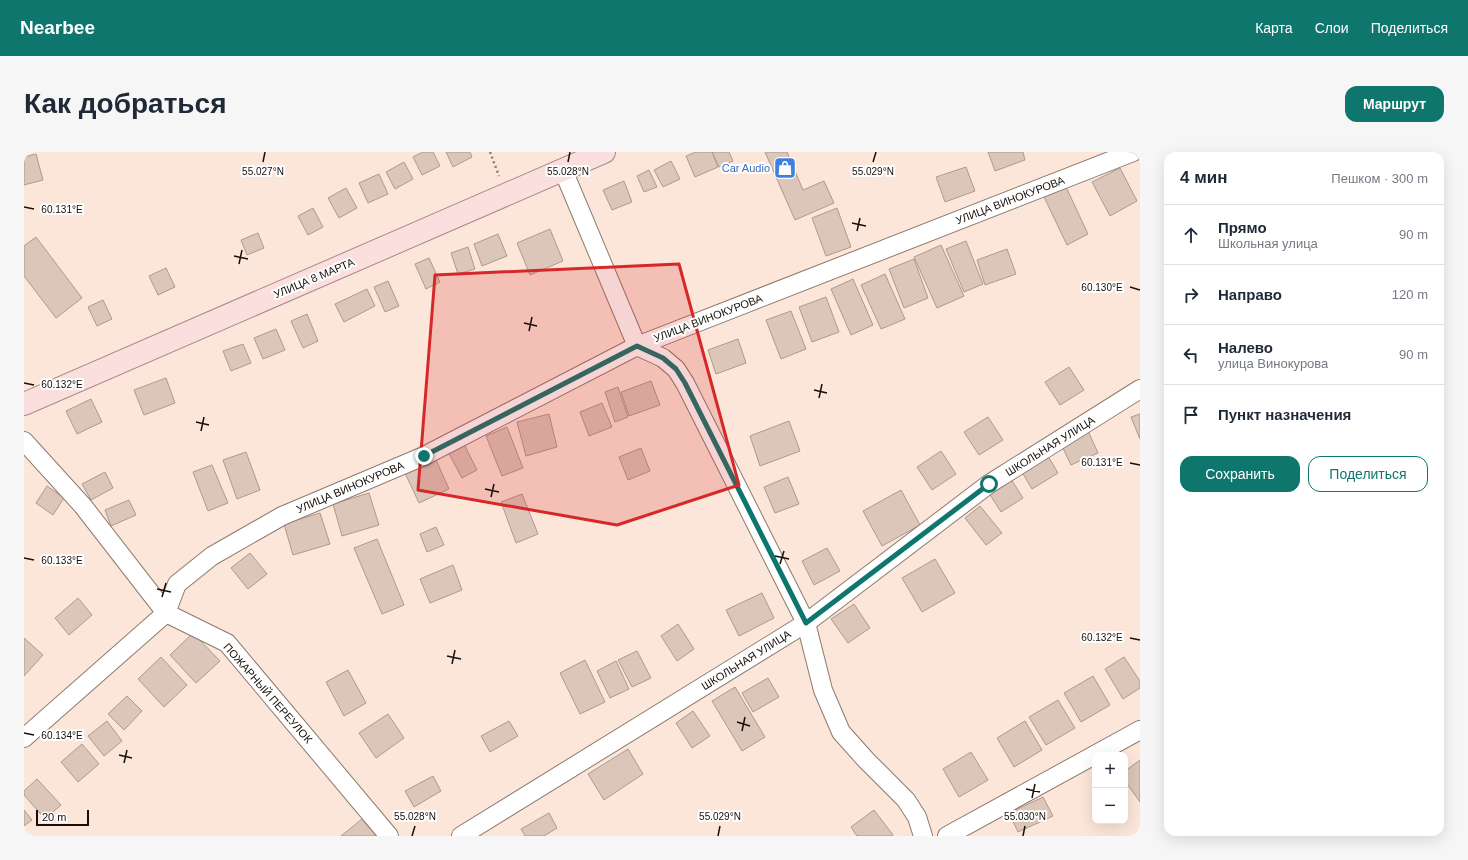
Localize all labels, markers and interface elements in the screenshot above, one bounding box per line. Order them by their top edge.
text: Nearbee [20,17,95,38]
text: Карта [1255,20,1293,36]
text: Слои [1315,20,1349,36]
text: Поделиться [1371,20,1448,36]
button: Маршрут [1345,86,1444,122]
text: Как добраться [24,88,226,119]
shop icon: Car Audio [772,155,798,181]
place label: Car Audio [722,162,770,174]
text: 55.027°N [242,166,284,177]
text: 55.028°N [547,166,589,177]
text: 55.029°N [852,166,894,177]
text: 4 мин [1180,168,1227,187]
text: Пешком · 300 m [1331,171,1428,186]
street label: УЛИЦА ВИНОКУРОВА [954,173,1067,226]
text: 60.131°E [41,204,83,215]
text: Прямо [1218,219,1267,236]
icon: ahead [1180,224,1202,246]
text: 90 m [1399,227,1428,242]
text: Школьная улица [1218,236,1318,251]
street label: УЛИЦА 8 МАРТА [272,255,357,300]
text: 60.130°E [1081,282,1123,293]
icon: right [1180,284,1202,306]
text: Направо [1218,286,1282,303]
text: 120 m [1392,287,1428,302]
street label: УЛИЦА ВИНОКУРОВА [652,291,765,344]
text: Налево [1218,339,1273,356]
icon: left [1180,344,1202,366]
text: 90 m [1399,347,1428,362]
text: улица Винокурова [1218,356,1328,371]
text: 60.132°E [41,379,83,390]
icon: arrive [1180,404,1202,426]
text: Пункт назначения [1218,406,1351,423]
street label: ШКОЛЬНАЯ УЛИЦА [1003,413,1097,478]
route end [415,447,433,465]
button: Сохранить [1180,456,1300,492]
button: Поделиться [1308,456,1428,492]
text: 60.131°E [1081,457,1123,468]
street label: УЛИЦА ВИНОКУРОВА [294,459,406,515]
route start [980,475,998,493]
text: 60.133°E [41,555,83,566]
street label: ШКОЛЬНАЯ УЛИЦА [699,627,793,692]
text: 60.132°E [1081,632,1123,643]
street label: ПОЖАРНЫЙ ПЕРЕУЛОК [221,641,315,746]
text: 60.134°E [41,730,83,741]
map controls [1092,752,1128,824]
button: + [1092,752,1128,788]
button: − [1092,788,1128,824]
scale bar [36,808,89,827]
text: 20 m [42,811,66,823]
text: 55.028°N [394,811,436,822]
text: 55.029°N [699,811,741,822]
text: 55.030°N [1004,811,1046,822]

